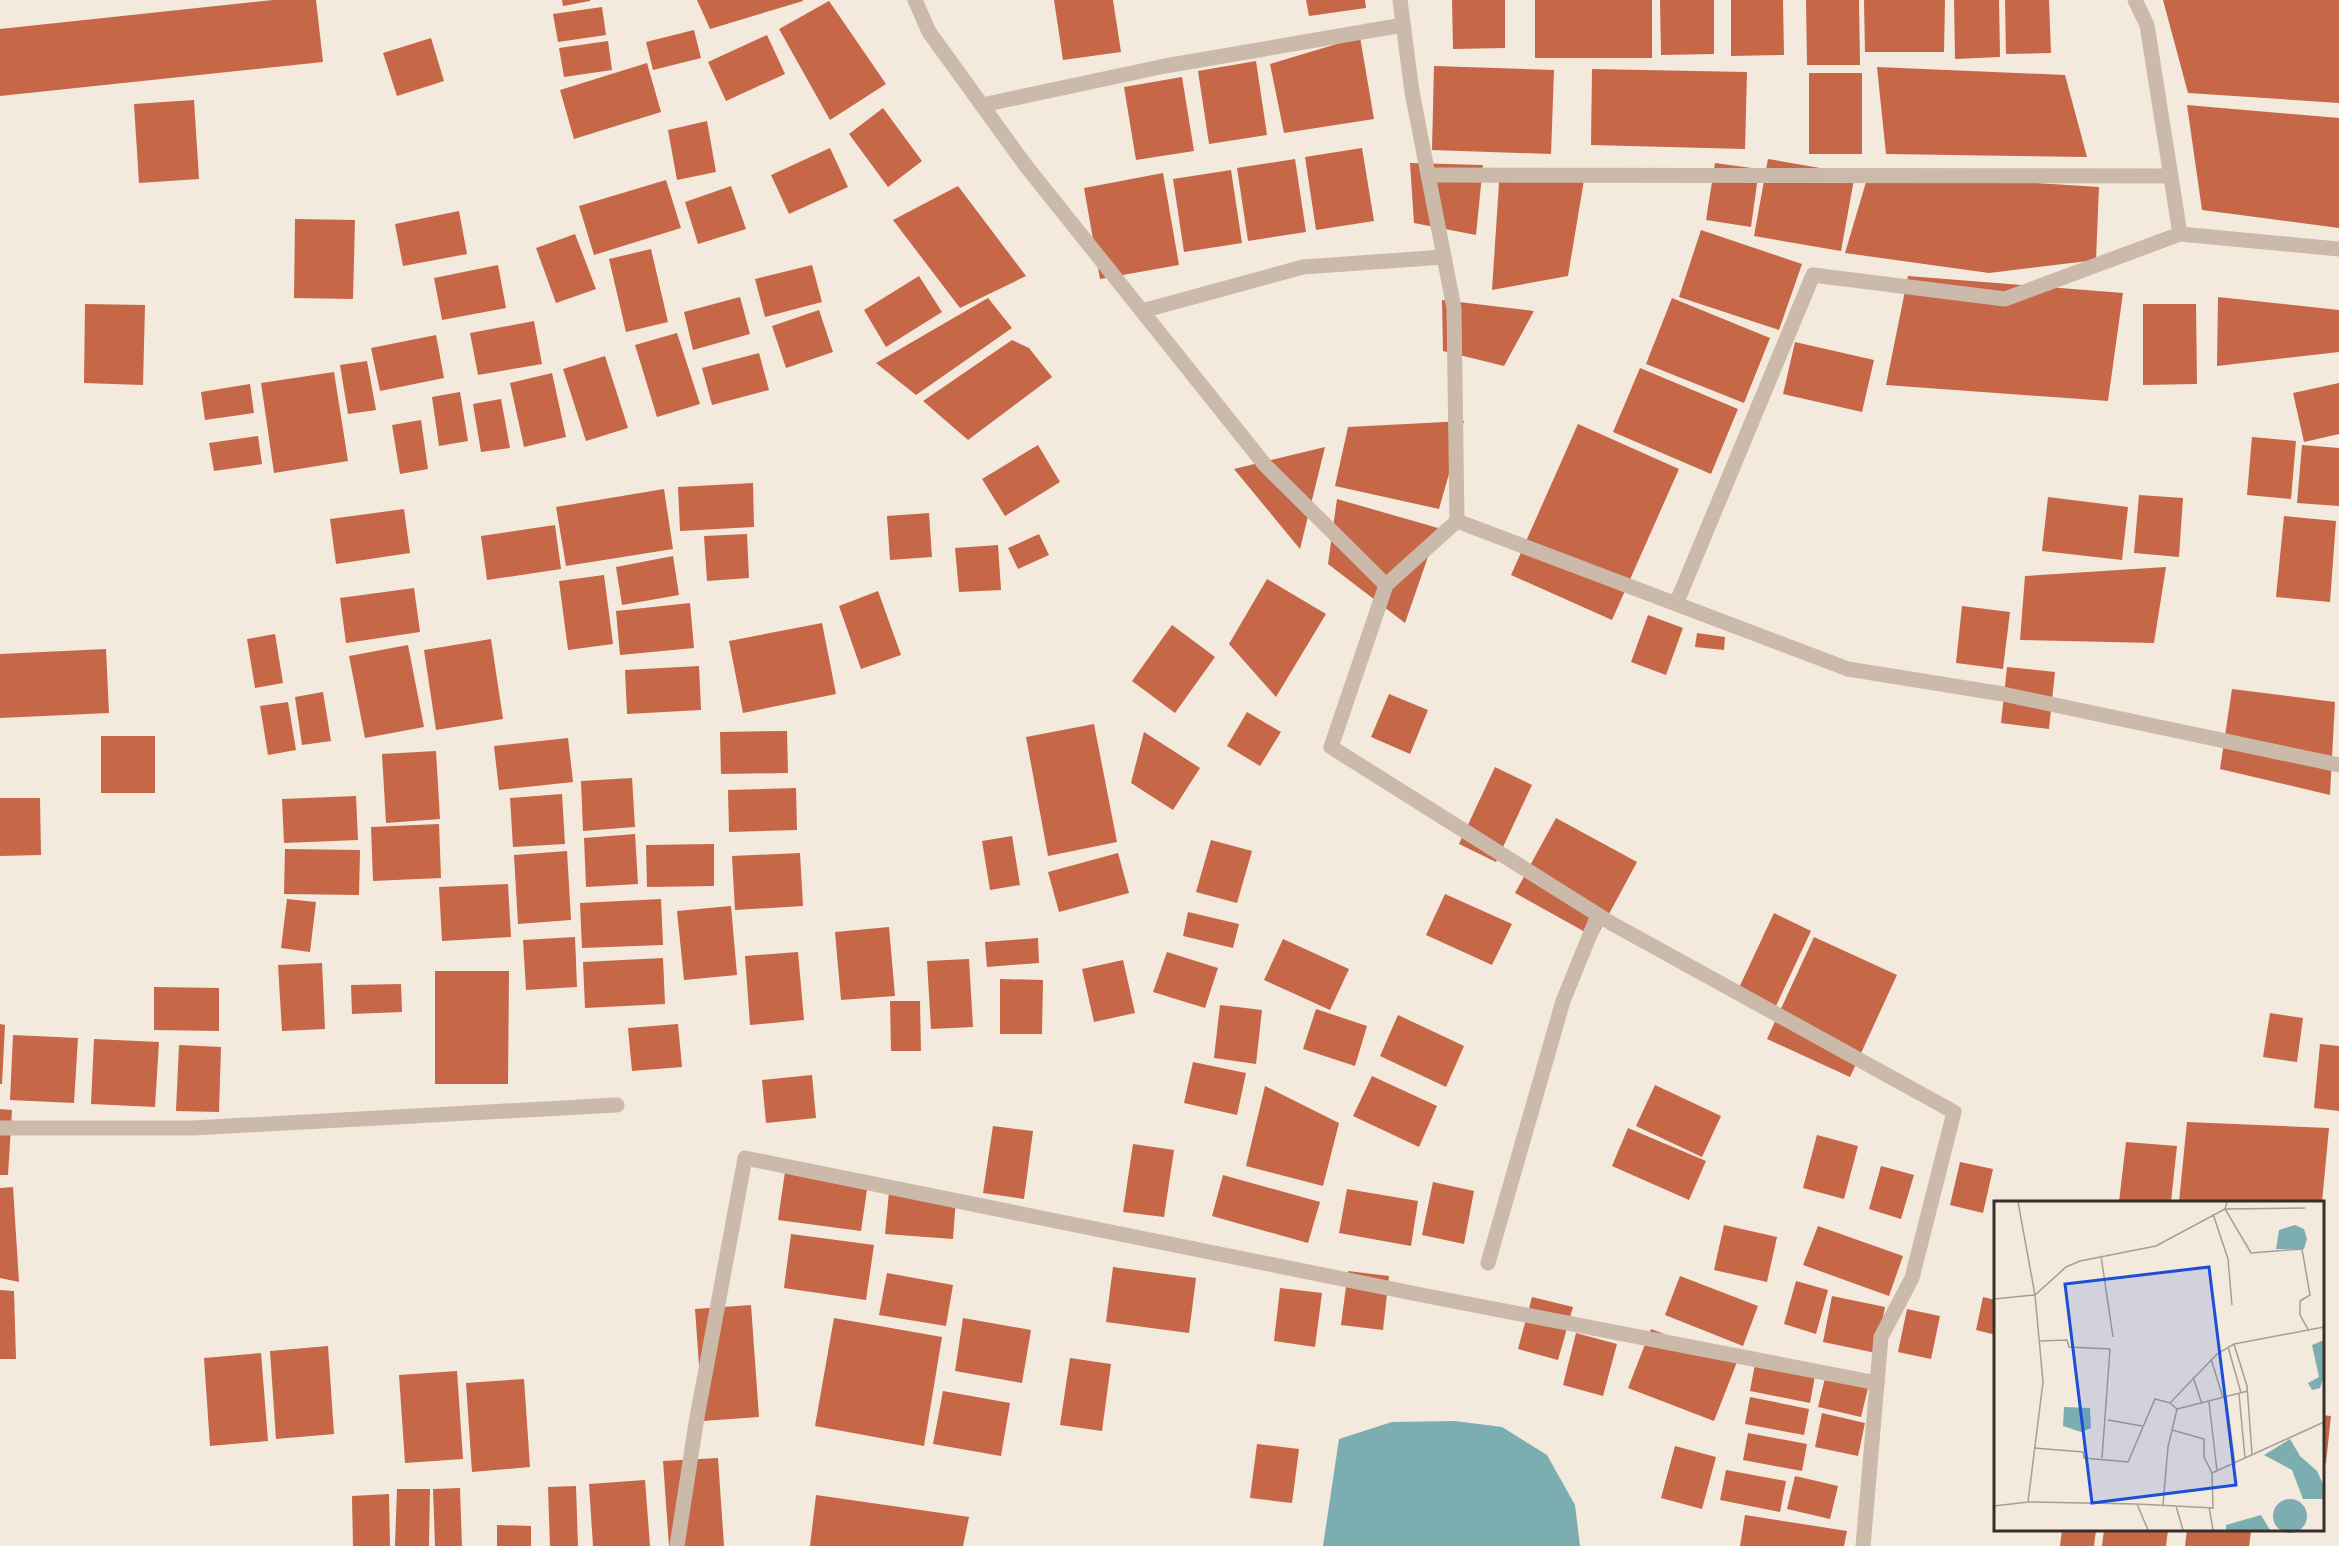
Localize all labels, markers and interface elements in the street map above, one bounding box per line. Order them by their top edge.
inset map [1994,1201,2324,1531]

